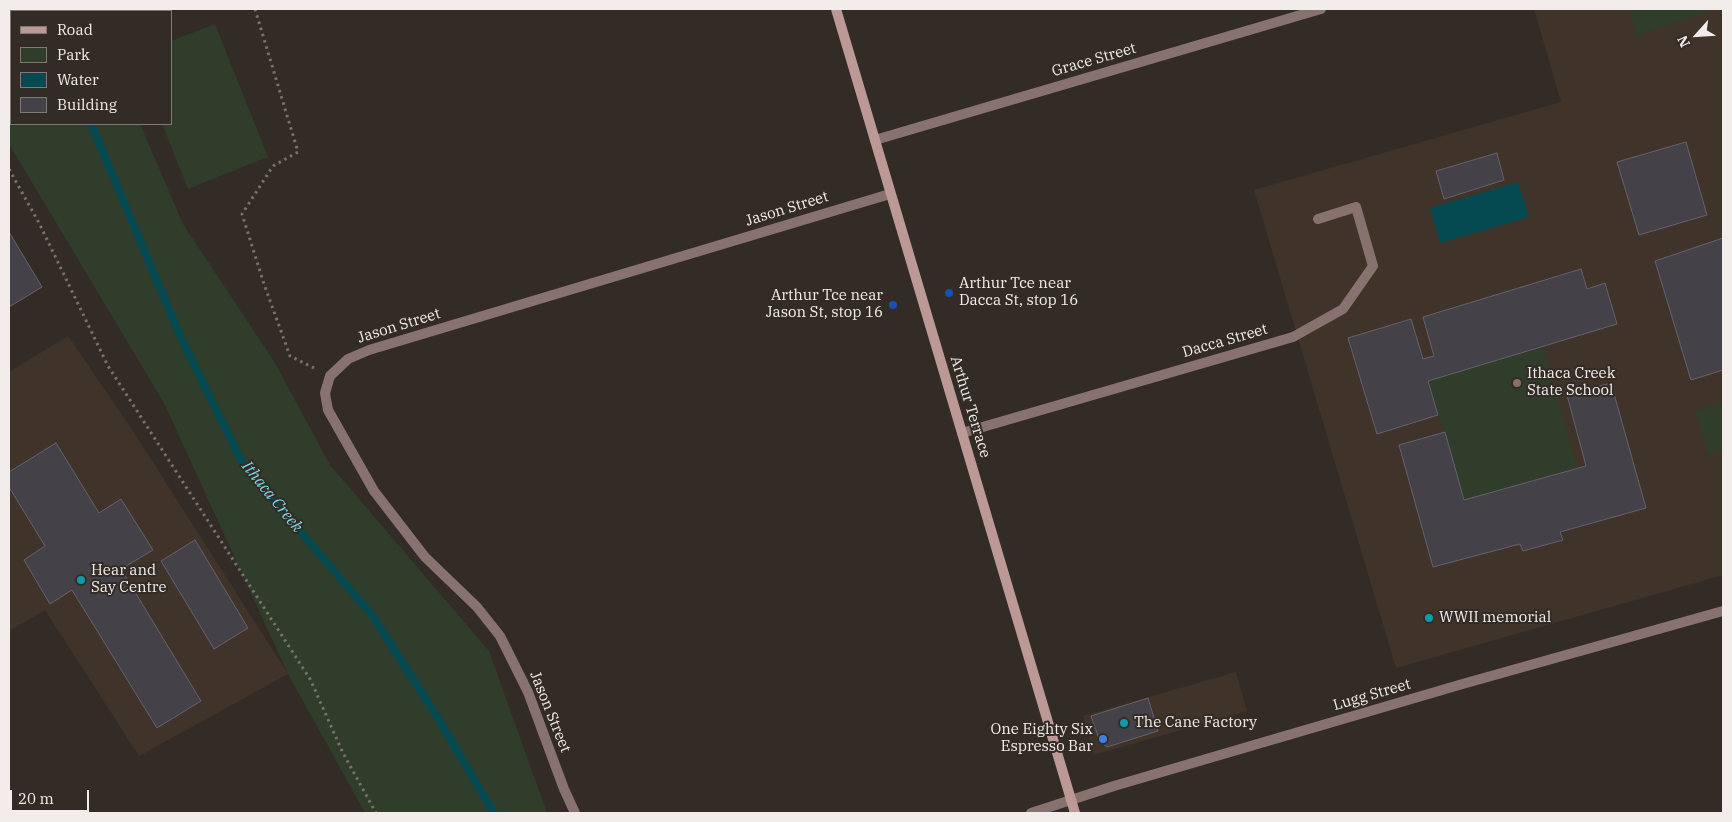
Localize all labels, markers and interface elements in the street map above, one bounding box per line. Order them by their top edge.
legend [10,10,172,125]
north arrow [1672,10,1722,60]
text: Road [57,20,93,39]
text: N [1673,33,1694,51]
street label: Grace Street [1050,39,1138,81]
text: Park [57,45,90,64]
text: Water [57,70,99,89]
text: Building [57,95,117,114]
street label: Jason Street [743,188,831,230]
place label: Arthur Tce near Dacca St, stop 16 [959,275,1078,310]
place label: Arthur Tce near Jason St, stop 16 [766,287,883,322]
marker: Arthur Tce near Dacca St, stop 16 [943,287,955,299]
marker: Arthur Tce near Jason St, stop 16 [887,299,899,311]
street label: Jason Street [355,305,443,347]
street label: Dacca Street [1180,320,1270,362]
street label: Arthur Terrace [946,354,994,460]
place label: Ithaca Creek State School [1527,365,1615,400]
marker: Ithaca Creek State School [1511,377,1523,389]
water label: Ithaca Creek [237,458,307,536]
place label: Hear and Say Centre [91,562,167,597]
marker: Hear and Say Centre [75,574,87,586]
place label: WWII memorial [1439,609,1551,627]
marker: WWII memorial [1423,612,1435,624]
street label: Jason Street [526,669,574,755]
street label: Lugg Street [1331,675,1413,715]
place label: The Cane Factory [1134,714,1257,732]
marker: The Cane Factory [1118,717,1130,729]
place label: One Eighty Six Espresso Bar [991,721,1093,756]
marker: One Eighty Six Espresso Bar [1097,733,1109,745]
scale bar [12,780,91,812]
text: 20 m [18,789,54,808]

